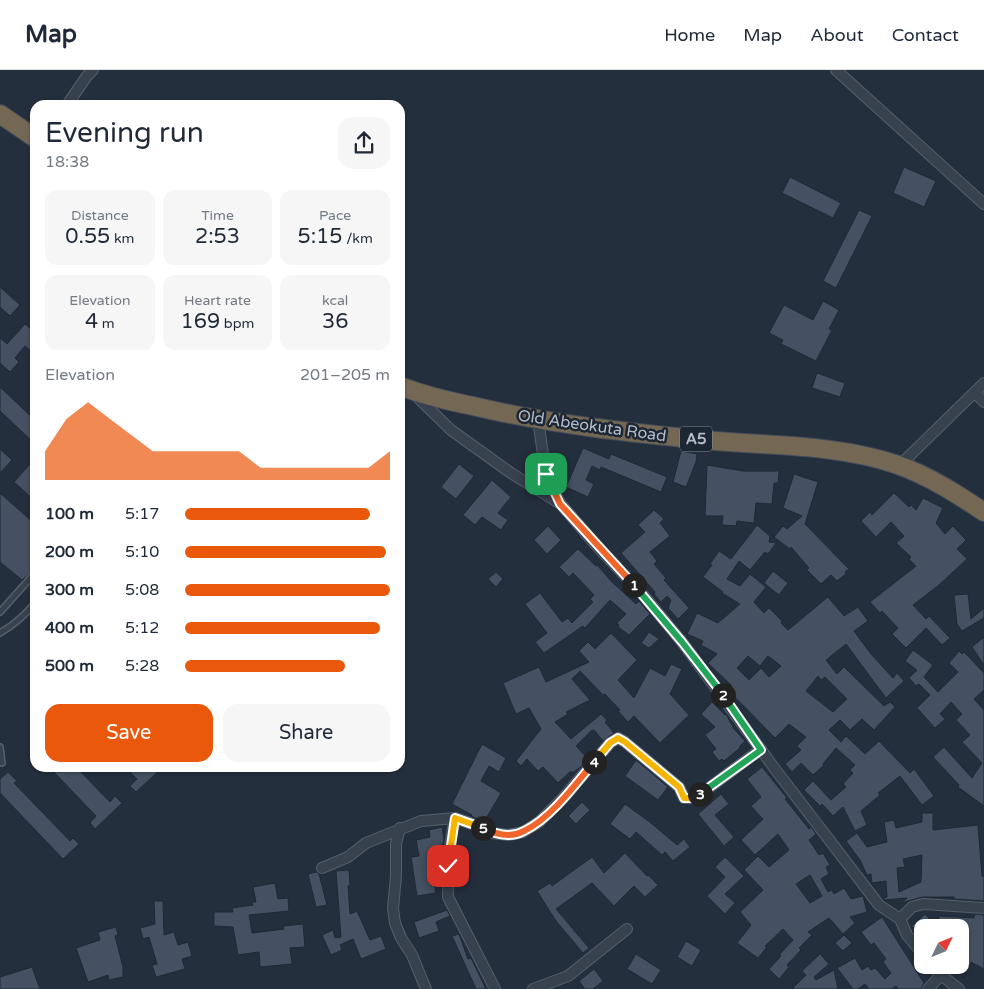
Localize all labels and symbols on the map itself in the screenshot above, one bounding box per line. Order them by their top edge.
street label: Old Abeokuta Road [516,406,668,446]
road number: A5 [680,426,712,452]
pin [525,453,567,495]
pin: 1 [622,572,646,598]
pin: 2 [710,682,736,708]
pin: 4 [582,750,606,774]
pin: 3 [688,782,712,806]
pin: 5 [470,816,496,840]
pin [427,845,469,887]
north arrow [914,919,969,974]

